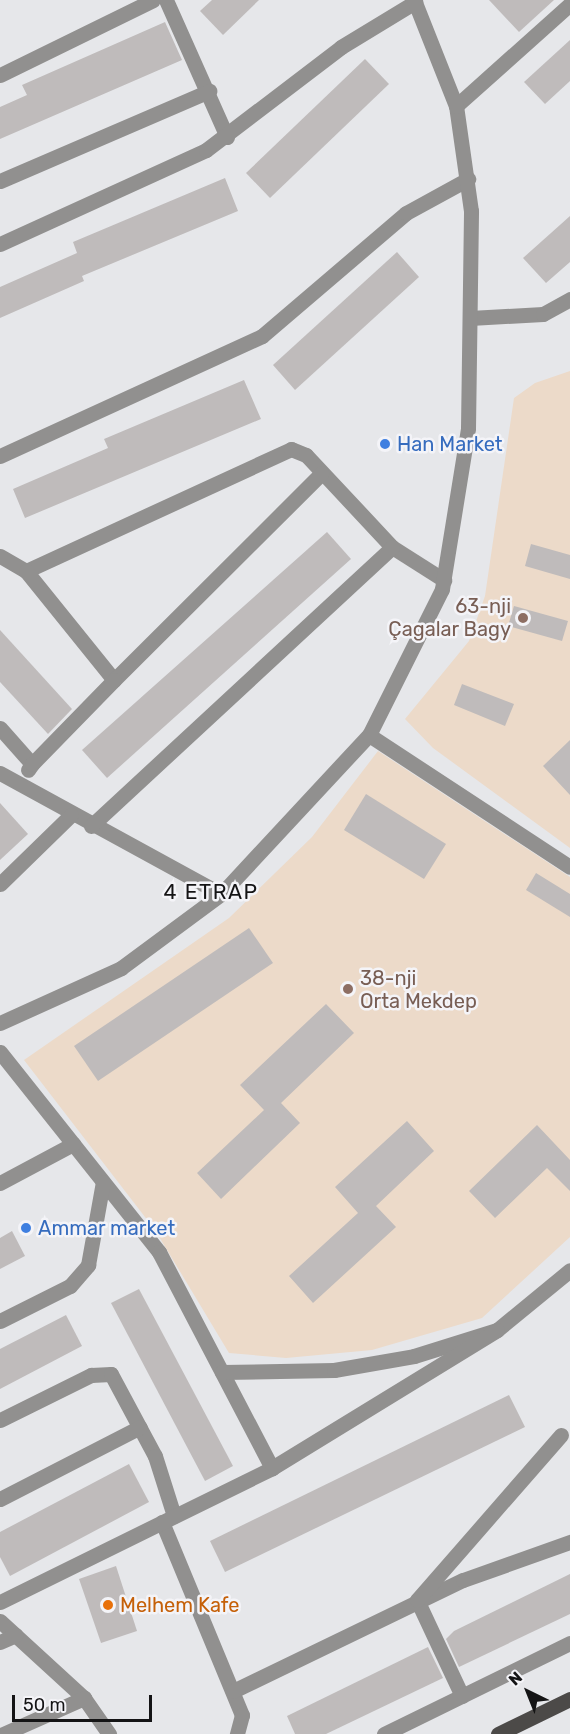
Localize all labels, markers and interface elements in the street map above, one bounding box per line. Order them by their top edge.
place label: Han Market [397,432,503,456]
marker: Han Market [378,437,392,451]
place label: 63-nji Çagalar Bagy [388,594,511,641]
marker: 63-nji Çagalar Bagy [516,611,530,625]
district label: 4 ETRAP [164,879,258,905]
place label: 38-nji Orta Mekdep [360,966,477,1013]
marker: 38-nji Orta Mekdep [341,982,355,996]
place label: Ammar market [38,1216,176,1240]
marker: Ammar market [19,1221,33,1235]
place label: Melhem Kafe [120,1593,240,1617]
marker: Melhem Kafe [101,1598,115,1612]
north arrow [498,1662,558,1722]
text: N [505,1668,526,1689]
scale bar [15,1683,154,1721]
text: 50 m [23,1694,66,1716]

